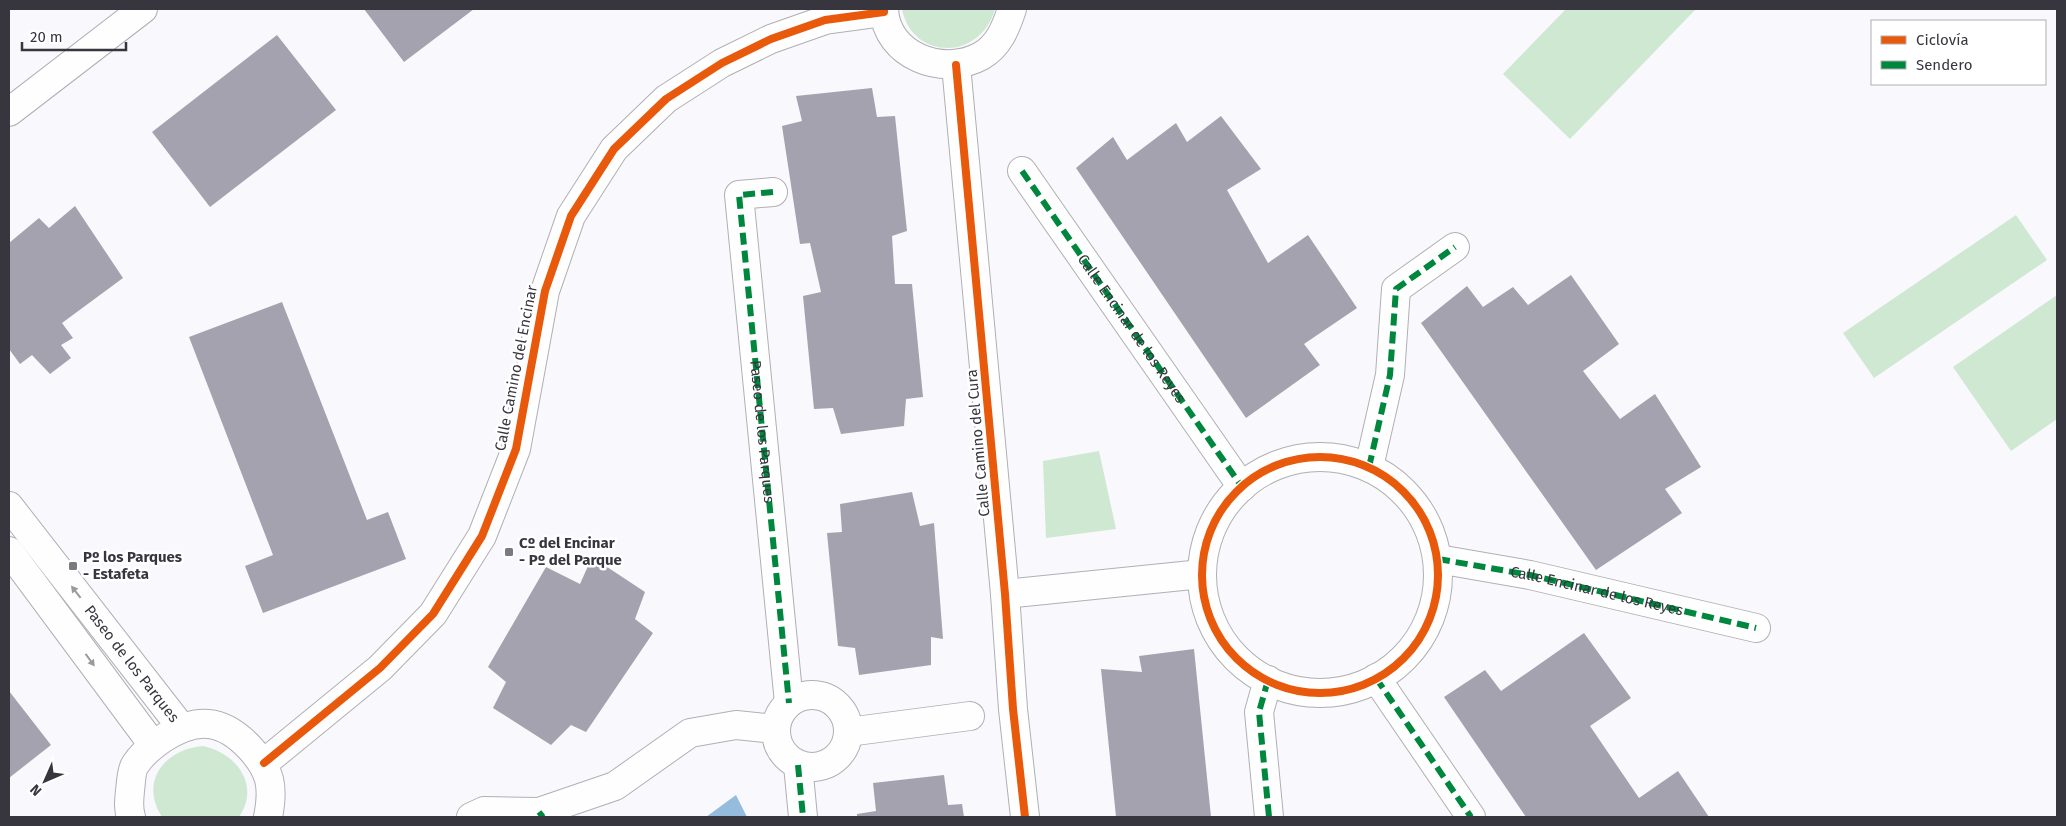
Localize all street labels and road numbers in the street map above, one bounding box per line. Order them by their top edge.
street label: Calle Encinar de los Reyes [1074,251,1190,406]
street label: Calle Camino del Encinar [491,283,541,452]
street label: Paseo de los Parques [746,359,778,504]
street label: Calle Camino del Cura [963,369,993,517]
street label: Calle Encinar de los Reyes [1509,563,1685,620]
street label: Paseo de los Parques [81,602,183,726]

